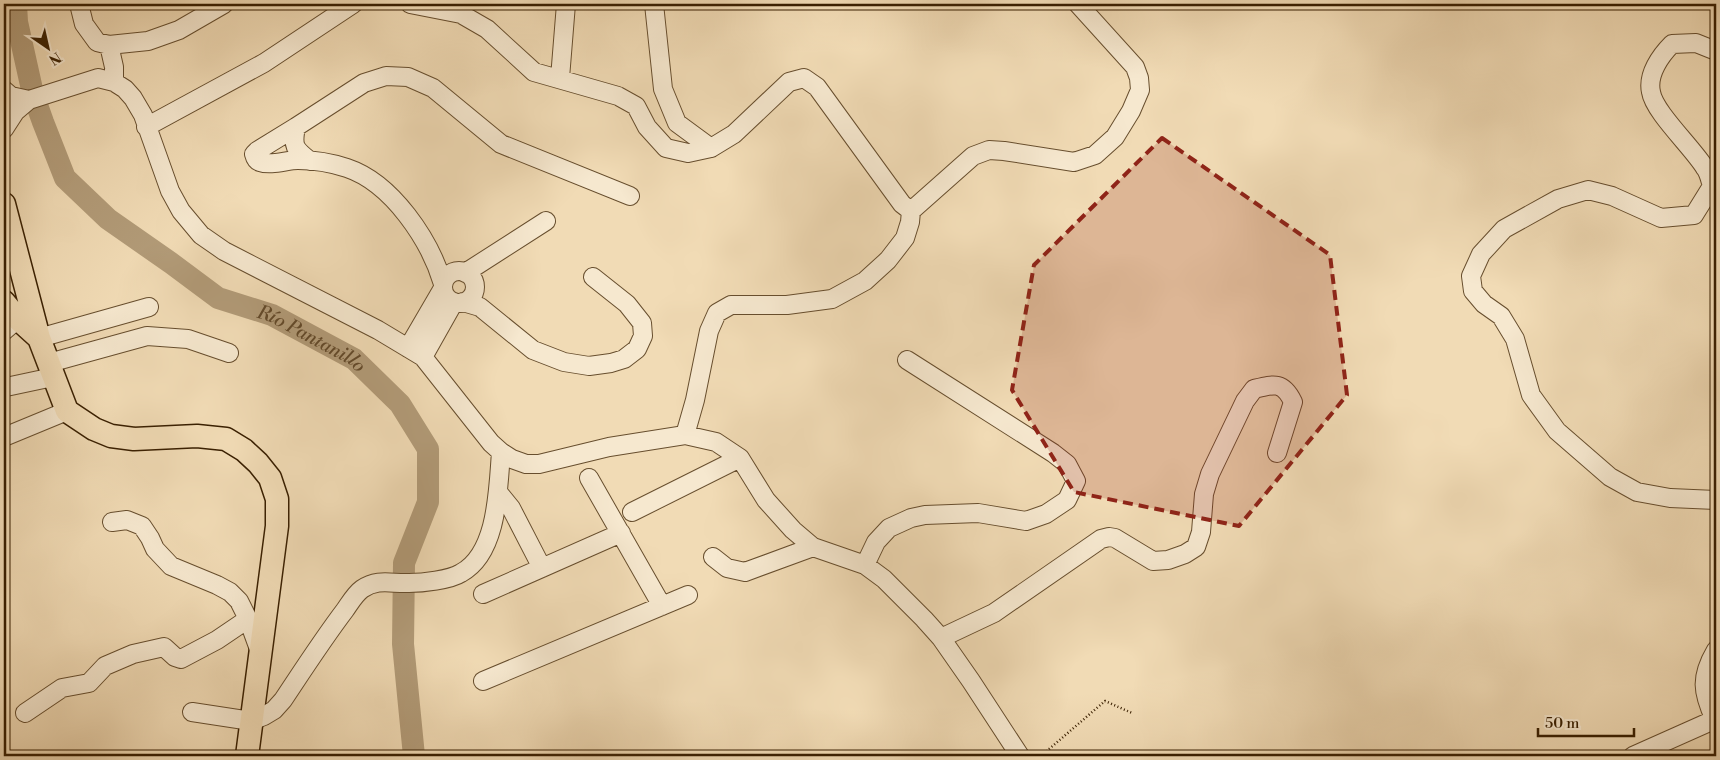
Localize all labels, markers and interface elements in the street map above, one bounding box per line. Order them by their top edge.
north arrow [22,22,72,72]
text: N [45,47,64,69]
water label: Río Pantanillo [253,300,371,377]
scale bar [1538,705,1634,737]
text: 50 m [1545,714,1579,733]

